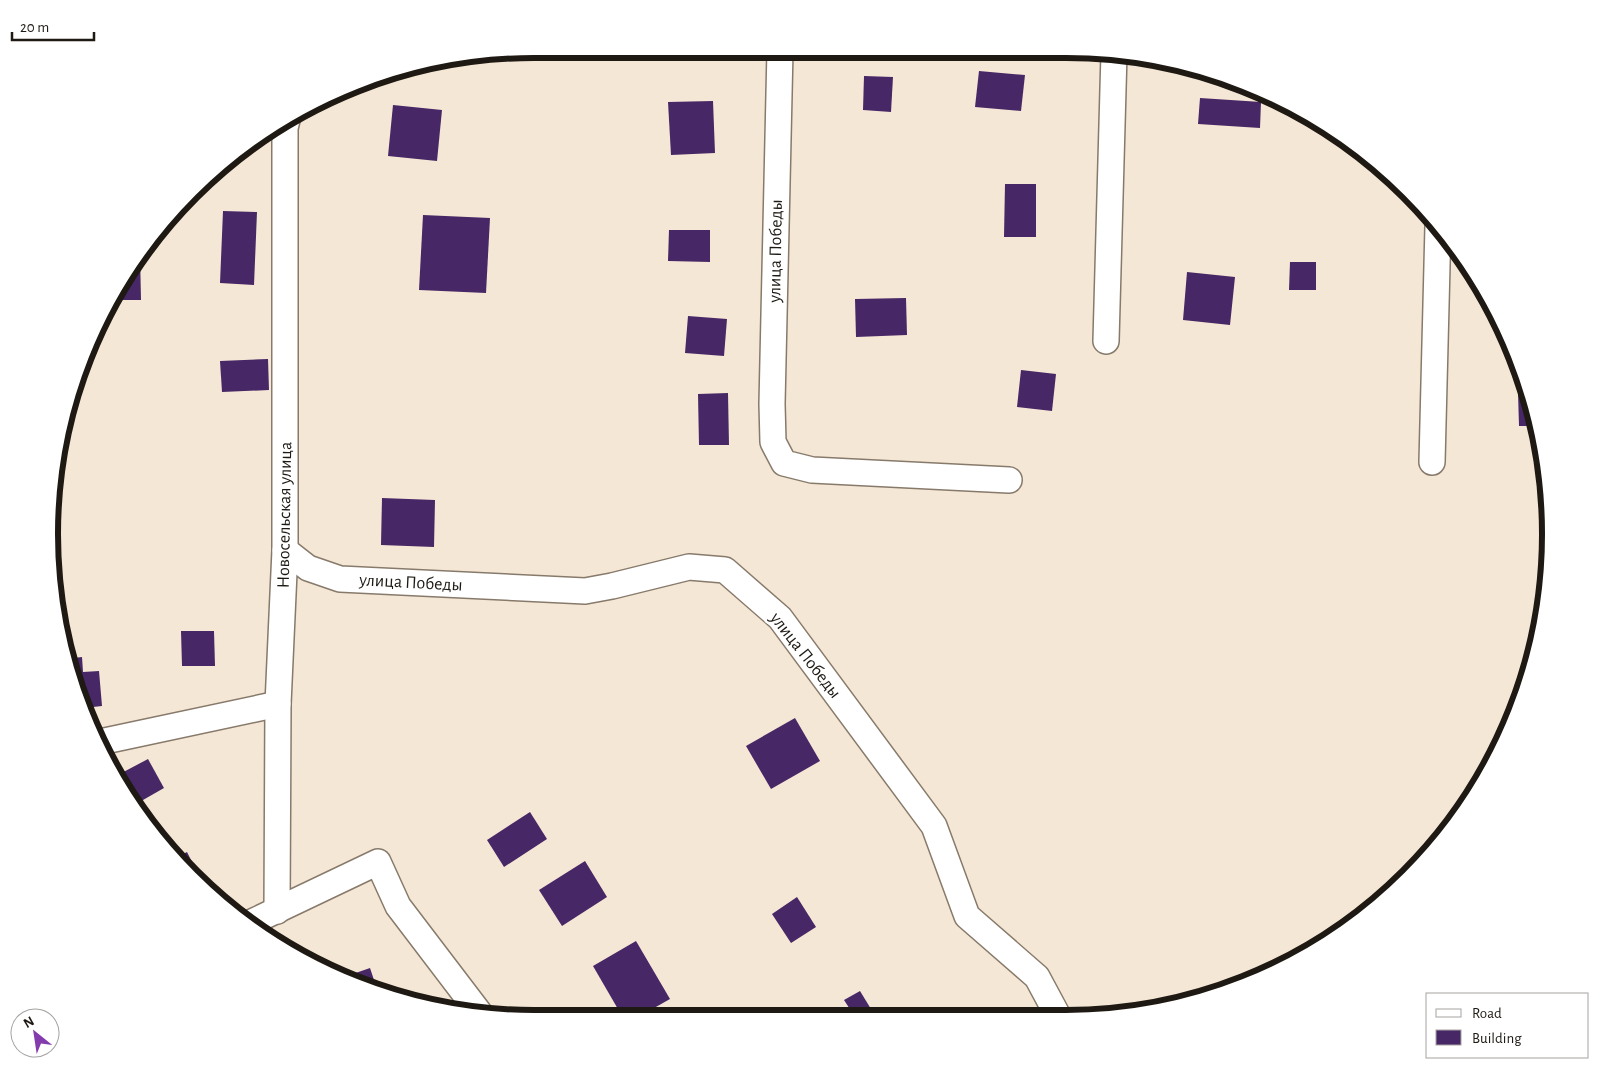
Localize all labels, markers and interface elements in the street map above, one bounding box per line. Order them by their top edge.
scale bar [12,10,95,42]
text: 20 m [20,20,49,35]
street label: улица Победы [765,199,786,304]
street label: Новосельская улица [275,442,295,589]
street label: улица Победы [358,570,463,595]
street label: улица Победы [766,608,845,702]
legend [1426,993,1589,1058]
text: Road [1472,1006,1502,1021]
north arrow [10,1008,60,1058]
text: N [21,1014,37,1031]
text: Building [1472,1031,1522,1046]

